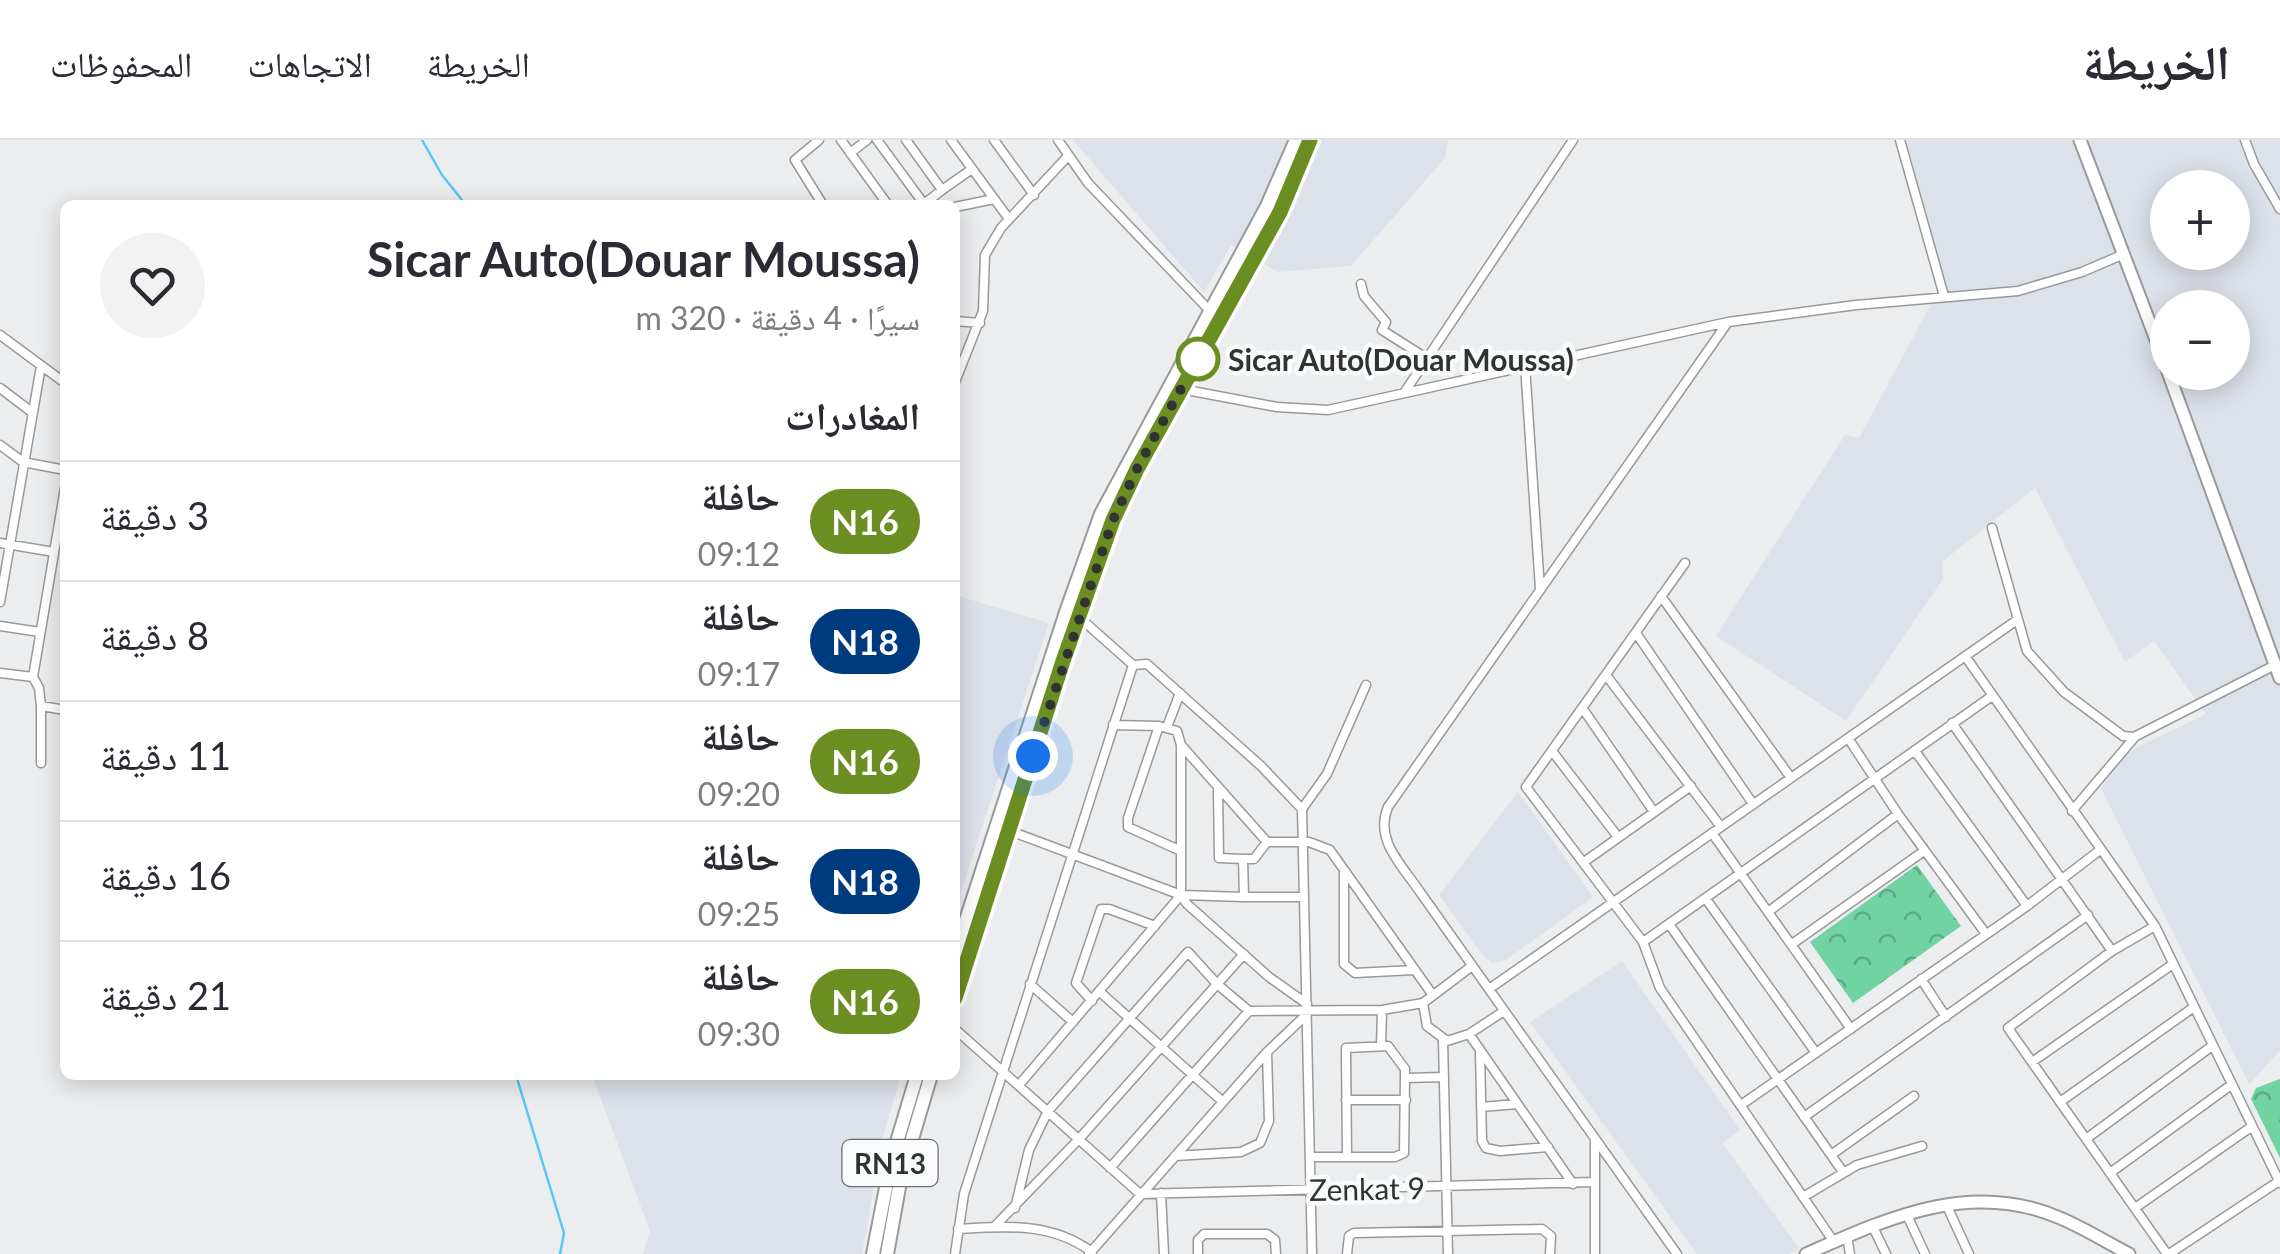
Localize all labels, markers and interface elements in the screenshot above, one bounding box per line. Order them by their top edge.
text: الخريطة [2083,33,2230,90]
text: المحفوظات [50,42,192,84]
text: الاتجاهات [247,42,372,84]
text: الخريطة [427,42,530,84]
map controls [2150,170,2250,390]
button: + [2150,170,2250,270]
text: Sicar Auto(Douar Moussa) [367,230,920,287]
button: heart [100,233,205,338]
button: − [2150,290,2250,390]
text: سيرًا · 4 دقيقة · 320 m [635,298,920,337]
marker: Sicar Auto(Douar Moussa) [1177,338,1219,380]
place label: Sicar Auto(Douar Moussa) [1228,341,1574,377]
text: المغادرات [785,392,920,438]
text: حافلة [701,472,780,518]
text: 3 دقيقة [100,492,209,538]
text: N16 [831,500,899,542]
text: 09:12 [698,534,780,573]
text: حافلة [701,592,780,638]
text: 8 دقيقة [100,612,209,658]
text: N18 [831,620,899,662]
text: 09:17 [698,654,780,693]
text: حافلة [701,712,780,758]
your location [1008,731,1058,781]
text: 11 دقيقة [100,732,231,778]
text: N16 [831,740,899,782]
text: 09:20 [698,774,780,813]
text: حافلة [701,832,780,878]
text: 16 دقيقة [100,852,231,898]
text: N18 [831,860,899,902]
text: 09:25 [698,894,780,933]
text: حافلة [701,952,780,998]
text: 21 دقيقة [100,972,231,1018]
text: N16 [831,980,899,1022]
text: 09:30 [698,1014,780,1053]
road number: RN13 [842,1140,938,1186]
street label: Zenkat 9 [1309,1169,1425,1207]

